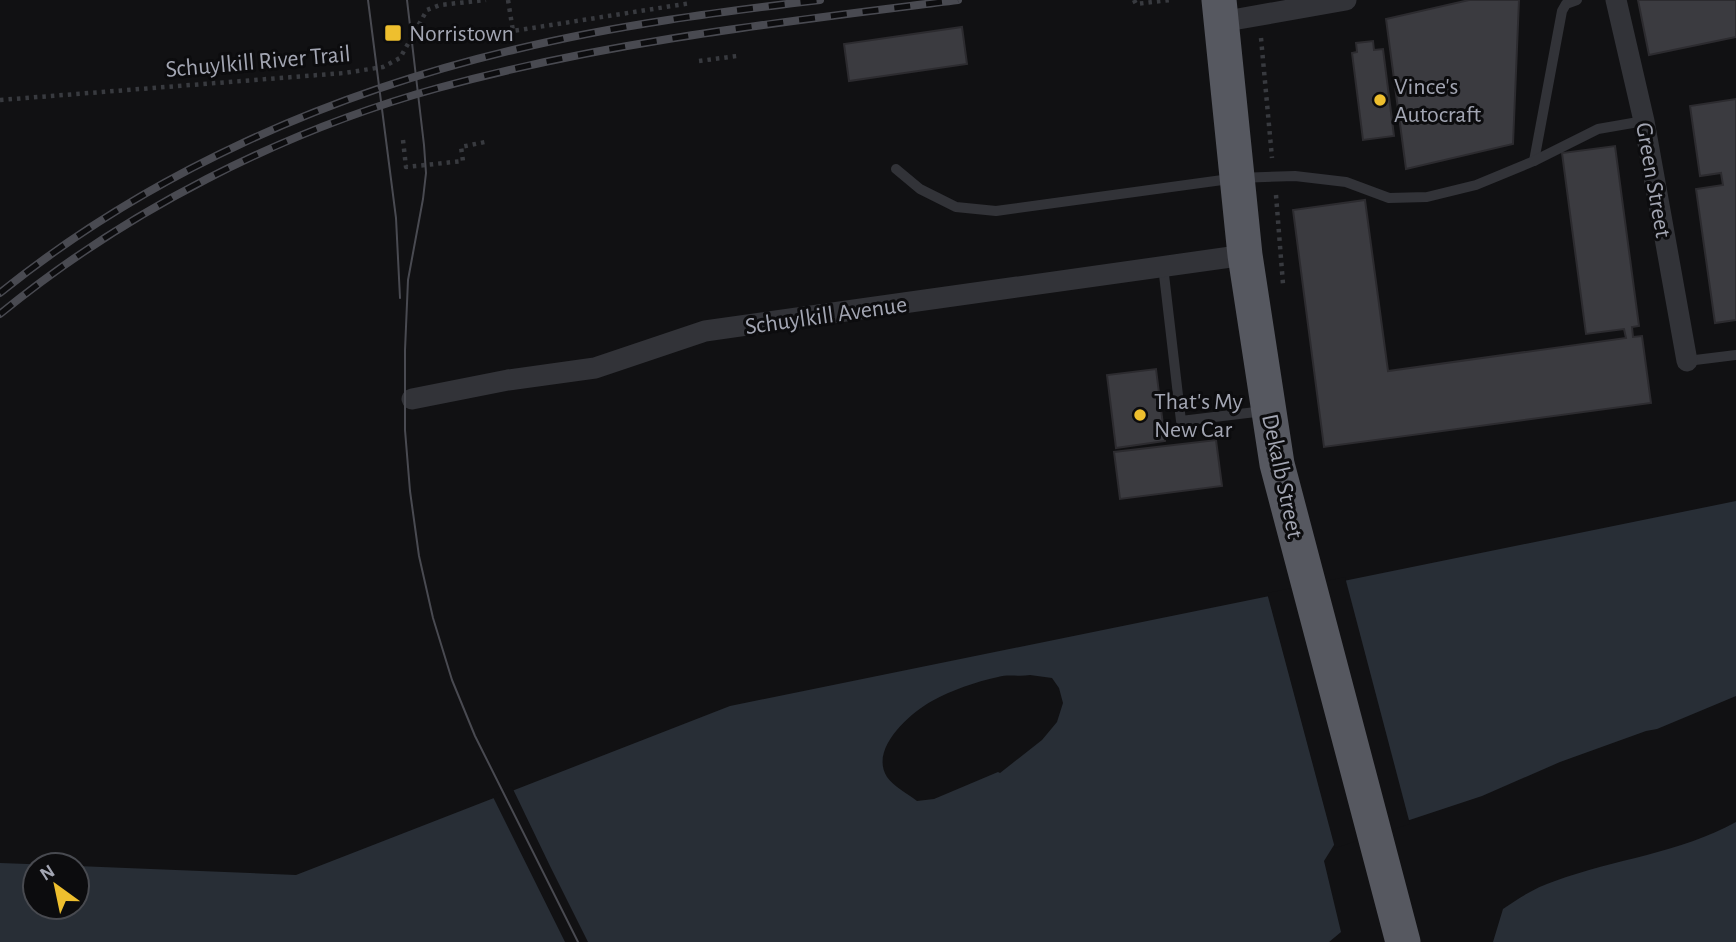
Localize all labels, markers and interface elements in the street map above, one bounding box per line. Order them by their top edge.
place label: Norristown [409,22,514,46]
marker: Norristown [383,23,403,43]
street label: Schuylkill River Trail [165,42,352,82]
place label: Vince's Autocraft [1394,75,1482,127]
marker: Vince's Autocraft [1372,92,1388,108]
street label: Green Street [1631,121,1675,240]
street label: Schuylkill Avenue [744,293,909,339]
place label: That's My New Car [1154,390,1243,442]
marker: That's My New Car [1132,407,1148,423]
street label: Dekalb Street [1257,412,1307,541]
north arrow [21,851,91,921]
text: N [37,861,58,885]

